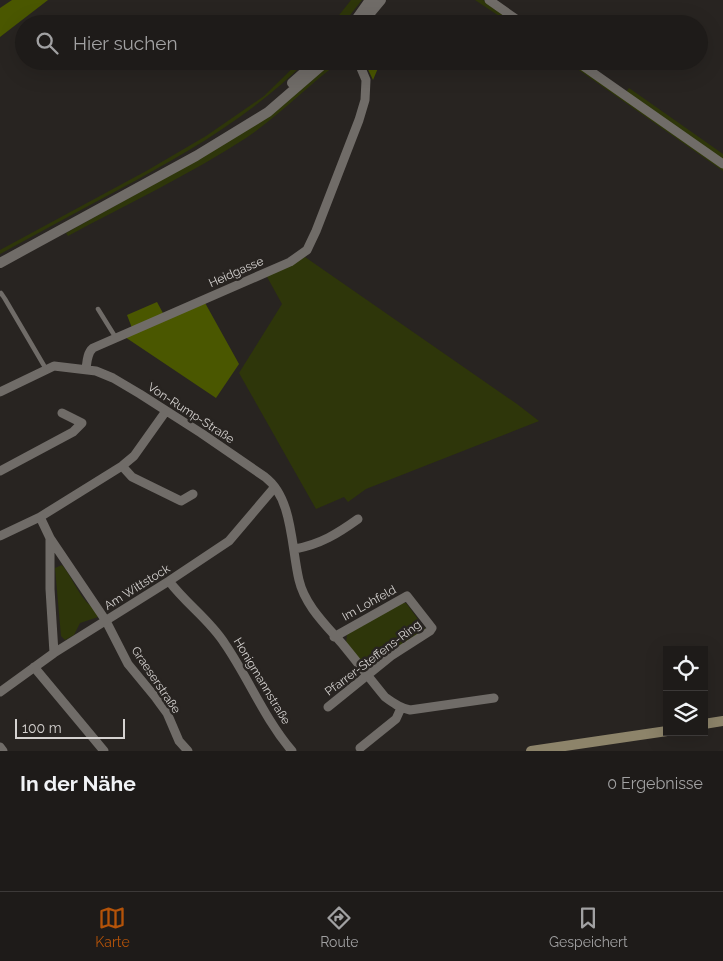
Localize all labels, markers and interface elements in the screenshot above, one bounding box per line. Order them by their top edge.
search box [15,15,708,70]
icon: search [33,29,61,57]
text: Hier suchen [73,32,178,54]
street label: Heidgasse [206,254,266,290]
street label: Von-Rump-Straße [145,380,237,446]
street label: Am Wittstock [102,561,173,613]
street label: Im Lohfeld [340,582,398,624]
street label: Pfarrer-Steffens-Ring [322,617,424,699]
street label: Honigmannstraße [231,635,293,727]
street label: Graeserstraße [128,644,184,716]
map controls [663,646,708,736]
button: locate [663,646,708,691]
button: layers [663,691,708,736]
scale bar [15,716,125,739]
text: 100 m [22,720,62,736]
text: In der Nähe [20,771,136,796]
text: 0 Ergebnisse [607,774,703,793]
tab: Karte [95,904,130,950]
tab: Route [320,904,359,950]
tab: Gespeichert [549,904,628,950]

